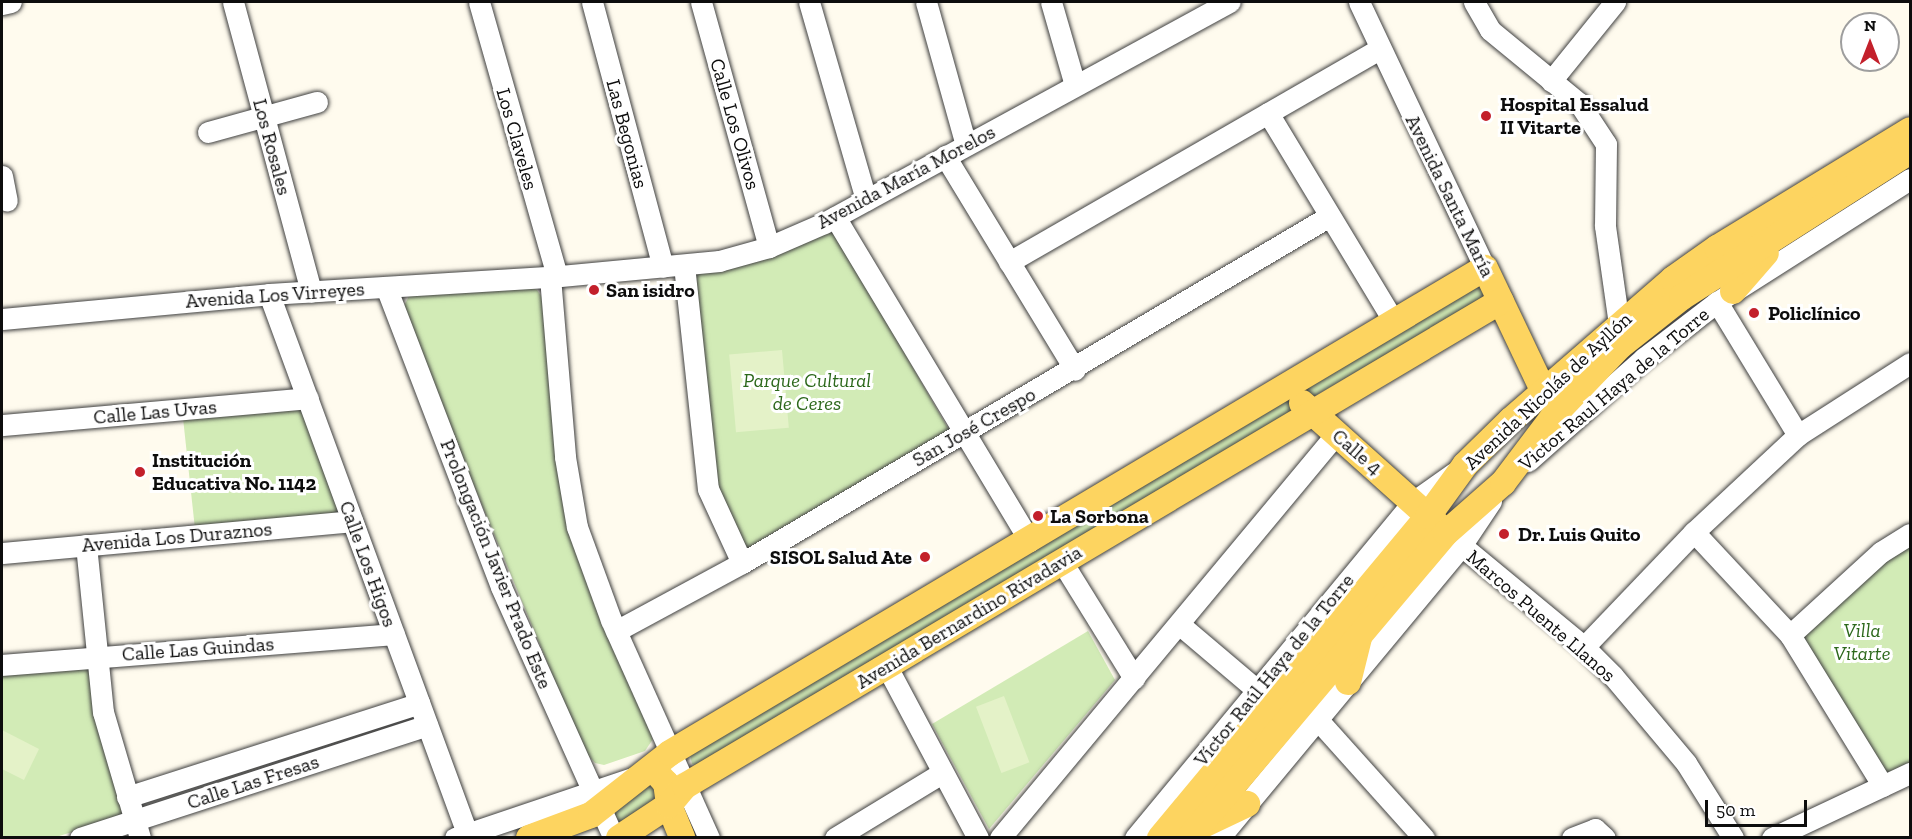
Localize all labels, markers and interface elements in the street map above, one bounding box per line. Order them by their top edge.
north arrow [1840,12,1900,72]
text: N [1864,16,1876,35]
street label: Calle Los Olivos [705,56,765,192]
street label: Las Begonias [601,77,653,191]
street label: Los Claveles [491,85,543,193]
place label: Hospital Essalud II Vitarte [1500,92,1649,139]
street label: Los Rosales [248,96,296,198]
marker: Hospital Essalud II Vitarte [1477,107,1495,125]
street label: Avenida Santa María [1400,111,1500,281]
street label: Avenida María Morelos [813,120,999,234]
street label: Avenida Los Virreyes [184,277,366,313]
place label: San isidro [606,278,695,302]
marker: San isidro [587,283,601,297]
place label: Policlínico [1768,301,1861,325]
street label: Victor Raul Haya de la Torre [1514,302,1714,476]
marker: Policlínico [1745,304,1763,322]
street label: Avenida Nicolás de Ayllón [1459,307,1637,475]
park label: Parque Cultural de Ceres [743,368,871,415]
street label: San José Crespo [908,382,1040,472]
street label: Calle Las Uvas [92,395,218,429]
street label: Calle 4 [1327,424,1387,480]
street label: Prolongación Javier Prado Este [435,435,557,693]
place label: Institución Educativa No. 1142 [152,448,316,495]
marker: Institución Educativa No. 1142 [133,465,147,479]
street label: Calle Los Higos [334,498,402,630]
place label: La Sorbona [1050,504,1149,528]
marker: La Sorbona [1031,509,1045,523]
street label: Avenida Los Duraznos [81,517,273,557]
place label: Dr. Luis Quito [1518,522,1640,546]
marker: Dr. Luis Quito [1495,525,1513,543]
street label: Avenida Bernardino Rivadavia [852,540,1086,694]
place label: SISOL Salud Ate [769,545,912,569]
street label: Marcos Puente Llanos [1462,545,1620,687]
marker: SISOL Salud Ate [916,548,934,566]
street label: Víctor Raúl Haya de la Torre [1189,569,1359,771]
park label: Villa Vitarte [1834,619,1890,666]
street label: Calle Las Guindas [121,632,275,666]
street label: Calle Las Fresas [184,749,322,815]
scale bar [1708,788,1810,826]
text: 50 m [1716,799,1755,821]

